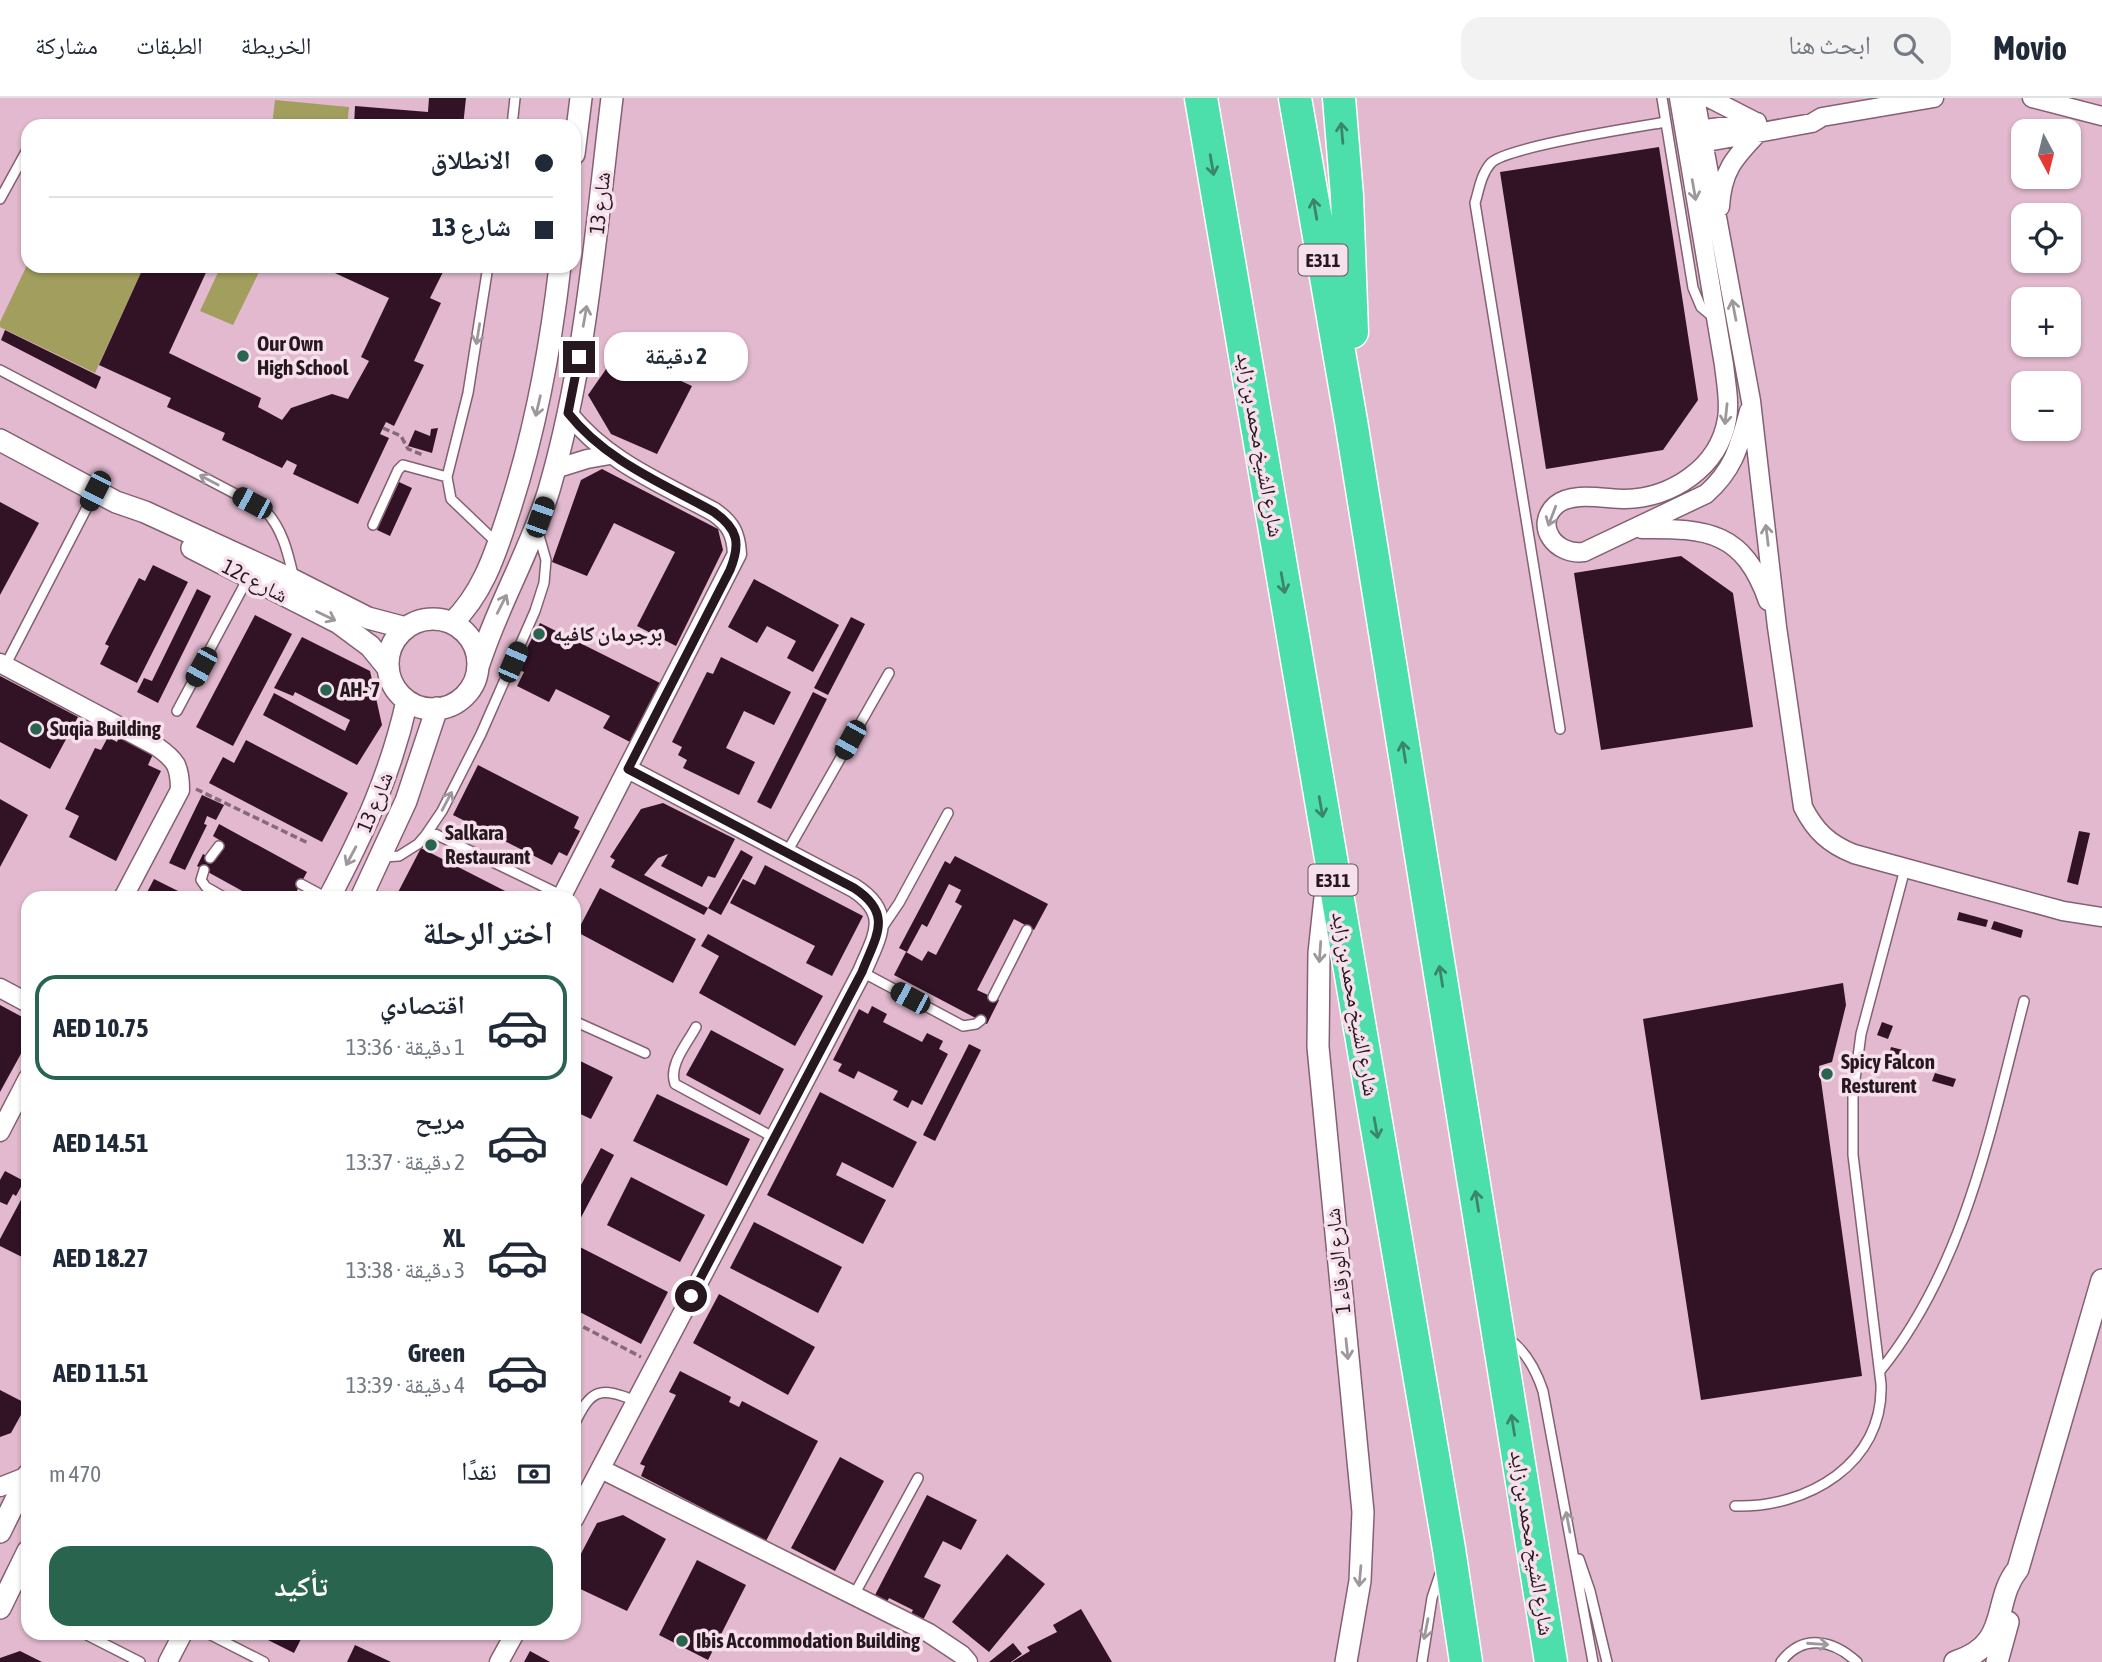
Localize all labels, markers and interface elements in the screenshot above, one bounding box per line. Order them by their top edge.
search box [1461,17,1951,80]
icon: search [1889,29,1927,67]
text: Movio [1993,29,2067,67]
text: ابحث هنا [1788,30,1871,60]
text: مشاركة [35,32,98,59]
text: الطبقات [136,32,203,59]
text: الخريطة [241,32,311,59]
north arrow [2011,119,2081,189]
map controls [2011,119,2081,441]
one-way arrow [1335,122,1348,145]
text: الانطلاق [431,145,511,175]
one-way arrow [1206,153,1219,176]
street label: شارع 13 [584,171,616,235]
one-way arrow [1688,178,1701,201]
one-way arrow [1308,198,1321,221]
button: locate [2011,203,2081,273]
text: شارع 13 [432,212,511,242]
road number: E311 [1298,244,1348,276]
button: + [2011,287,2081,357]
one-way arrow [1727,299,1741,322]
one-way arrow [579,305,593,328]
one-way arrow [471,322,484,344]
place label: Our Own High School [257,331,349,379]
callout: 2 دقيقة [604,332,747,382]
route end [563,341,595,373]
text: 2 دقيقة [645,343,707,369]
marker: Our Own High School [235,348,251,364]
street label: شارع الشيخ محمد بن زايد [1231,351,1289,539]
button: − [2011,371,2081,441]
one-way arrow [531,394,544,417]
one-way arrow [1719,402,1732,425]
car [77,468,114,514]
one-way arrow [199,473,219,487]
car [229,484,276,522]
car [524,494,557,540]
one-way arrow [1545,505,1558,526]
one-way arrow [1760,524,1773,547]
street label: 12c شارع [218,553,292,609]
one-way arrow [1277,571,1290,594]
one-way arrow [495,594,509,615]
one-way arrow [315,610,336,624]
place label: برجرمان كافيه [553,621,662,646]
marker: برجرمان كافيه [531,626,547,642]
car [496,639,531,685]
car [182,644,221,690]
place label: AH- 7 [339,677,381,701]
marker: AH- 7 [318,682,334,698]
place label: Suqia Building [50,716,162,740]
car [831,717,870,763]
marker: Suqia Building [28,721,44,737]
one-way arrow [1397,741,1410,763]
street label: شارع 13 [351,768,399,836]
one-way arrow [441,791,455,812]
one-way arrow [1315,795,1328,818]
place label: Salkara Restaurant [445,820,530,868]
marker: Salkara Restaurant [423,837,439,853]
one-way arrow [344,845,357,866]
road number: E311 [1308,864,1358,895]
street label: شارع الشيخ محمد بن زايد [1326,910,1384,1098]
text: اختر الرحلة [422,914,553,951]
one-way arrow [1313,940,1326,963]
one-way arrow [1434,965,1447,988]
car [887,979,934,1017]
text: اقتصادي [380,990,465,1020]
icon: car [486,996,549,1059]
text: AED 10.75 [53,1013,148,1043]
text: 1 دقيقة · 13:36 [346,1034,465,1060]
place label: Spicy Falcon Resturent [1841,1049,1935,1097]
marker: Spicy Falcon Resturent [1819,1066,1835,1082]
text: مريح [415,1105,465,1135]
icon: car [486,1111,549,1174]
one-way arrow [1370,1116,1383,1139]
text: AED 14.51 [53,1128,148,1158]
text: 2 دقيقة · 13:37 [346,1149,465,1175]
one-way arrow [1470,1190,1483,1213]
street label: شارع الورقاء 1 [1320,1207,1356,1315]
text: XL [443,1223,465,1253]
icon: car [486,1226,549,1289]
text: AED 18.27 [53,1243,148,1273]
text: 3 دقيقة · 13:38 [346,1257,465,1283]
route start [675,1280,707,1312]
text: Green [407,1338,465,1368]
one-way arrow [1341,1338,1354,1360]
icon: car [486,1341,549,1404]
text: AED 11.51 [53,1358,148,1388]
text: 4 دقيقة · 13:39 [346,1372,465,1398]
one-way arrow [1506,1414,1519,1437]
street label: شارع الشيخ محمد بن زايد [1505,1449,1559,1637]
icon: cash [515,1455,553,1493]
text: نقدًا [461,1456,497,1486]
text: 470 m [49,1461,101,1487]
one-way arrow [1561,1511,1575,1534]
button: تأكيد [49,1546,553,1626]
one-way arrow [1353,1564,1366,1587]
one-way arrow [1419,1617,1432,1640]
place label: Ibis Accommodation Building [696,1628,921,1652]
marker: Ibis Accommodation Building [674,1633,690,1649]
one-way arrow [1806,1638,1829,1651]

